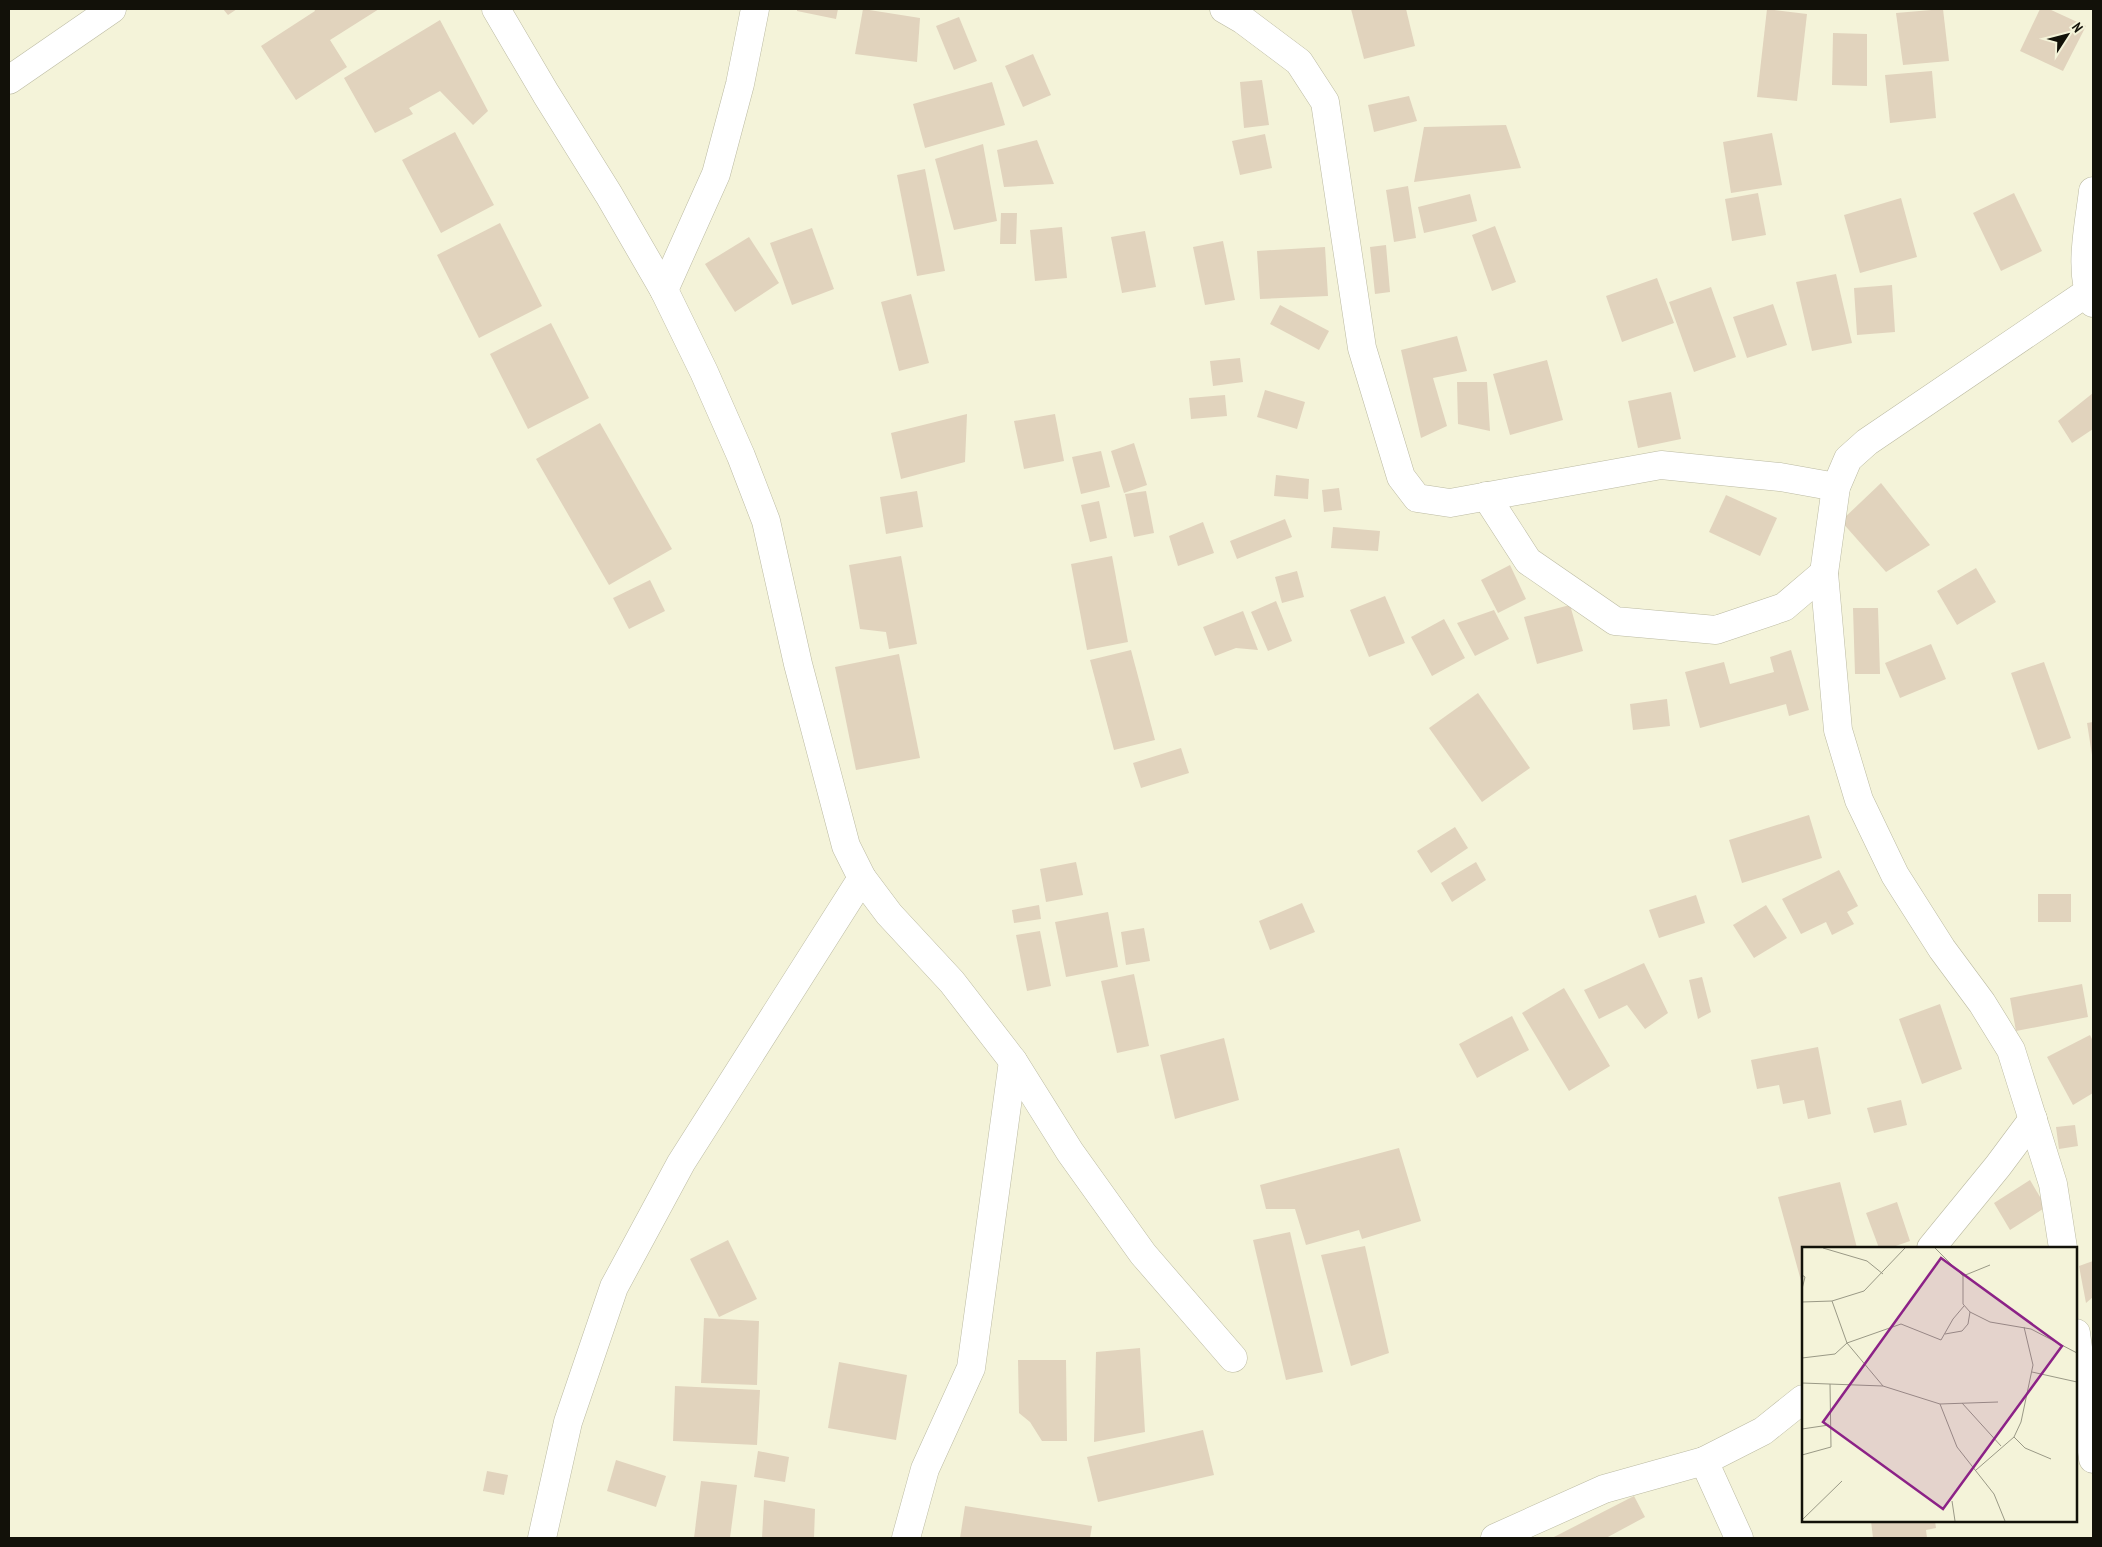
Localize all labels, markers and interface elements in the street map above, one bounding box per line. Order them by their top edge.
north arrow [2042,10,2092,60]
text: N [2068,19,2087,36]
inset map [1802,1247,2077,1522]

